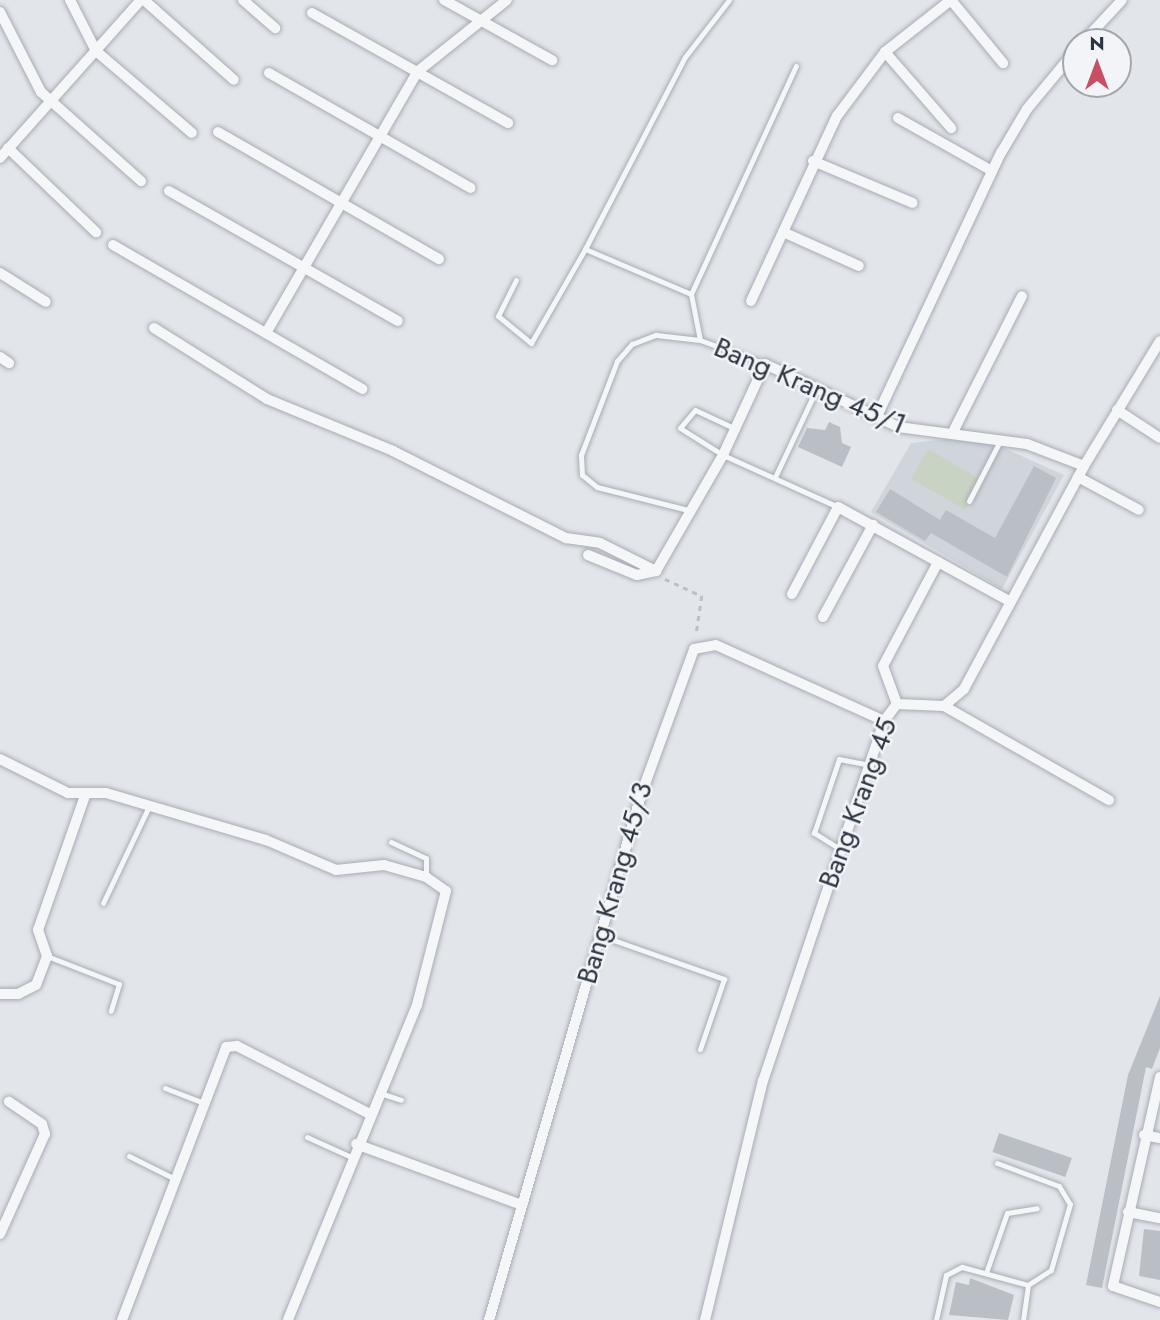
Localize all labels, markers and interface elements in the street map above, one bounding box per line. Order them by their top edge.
north arrow [1062,28,1132,98]
text: N [1089,30,1105,57]
street label: Bang Krang 45/1 [709,330,911,442]
street label: Bang Krang 45 [812,714,904,892]
street label: Bang Krang 45/3 [570,778,660,988]

